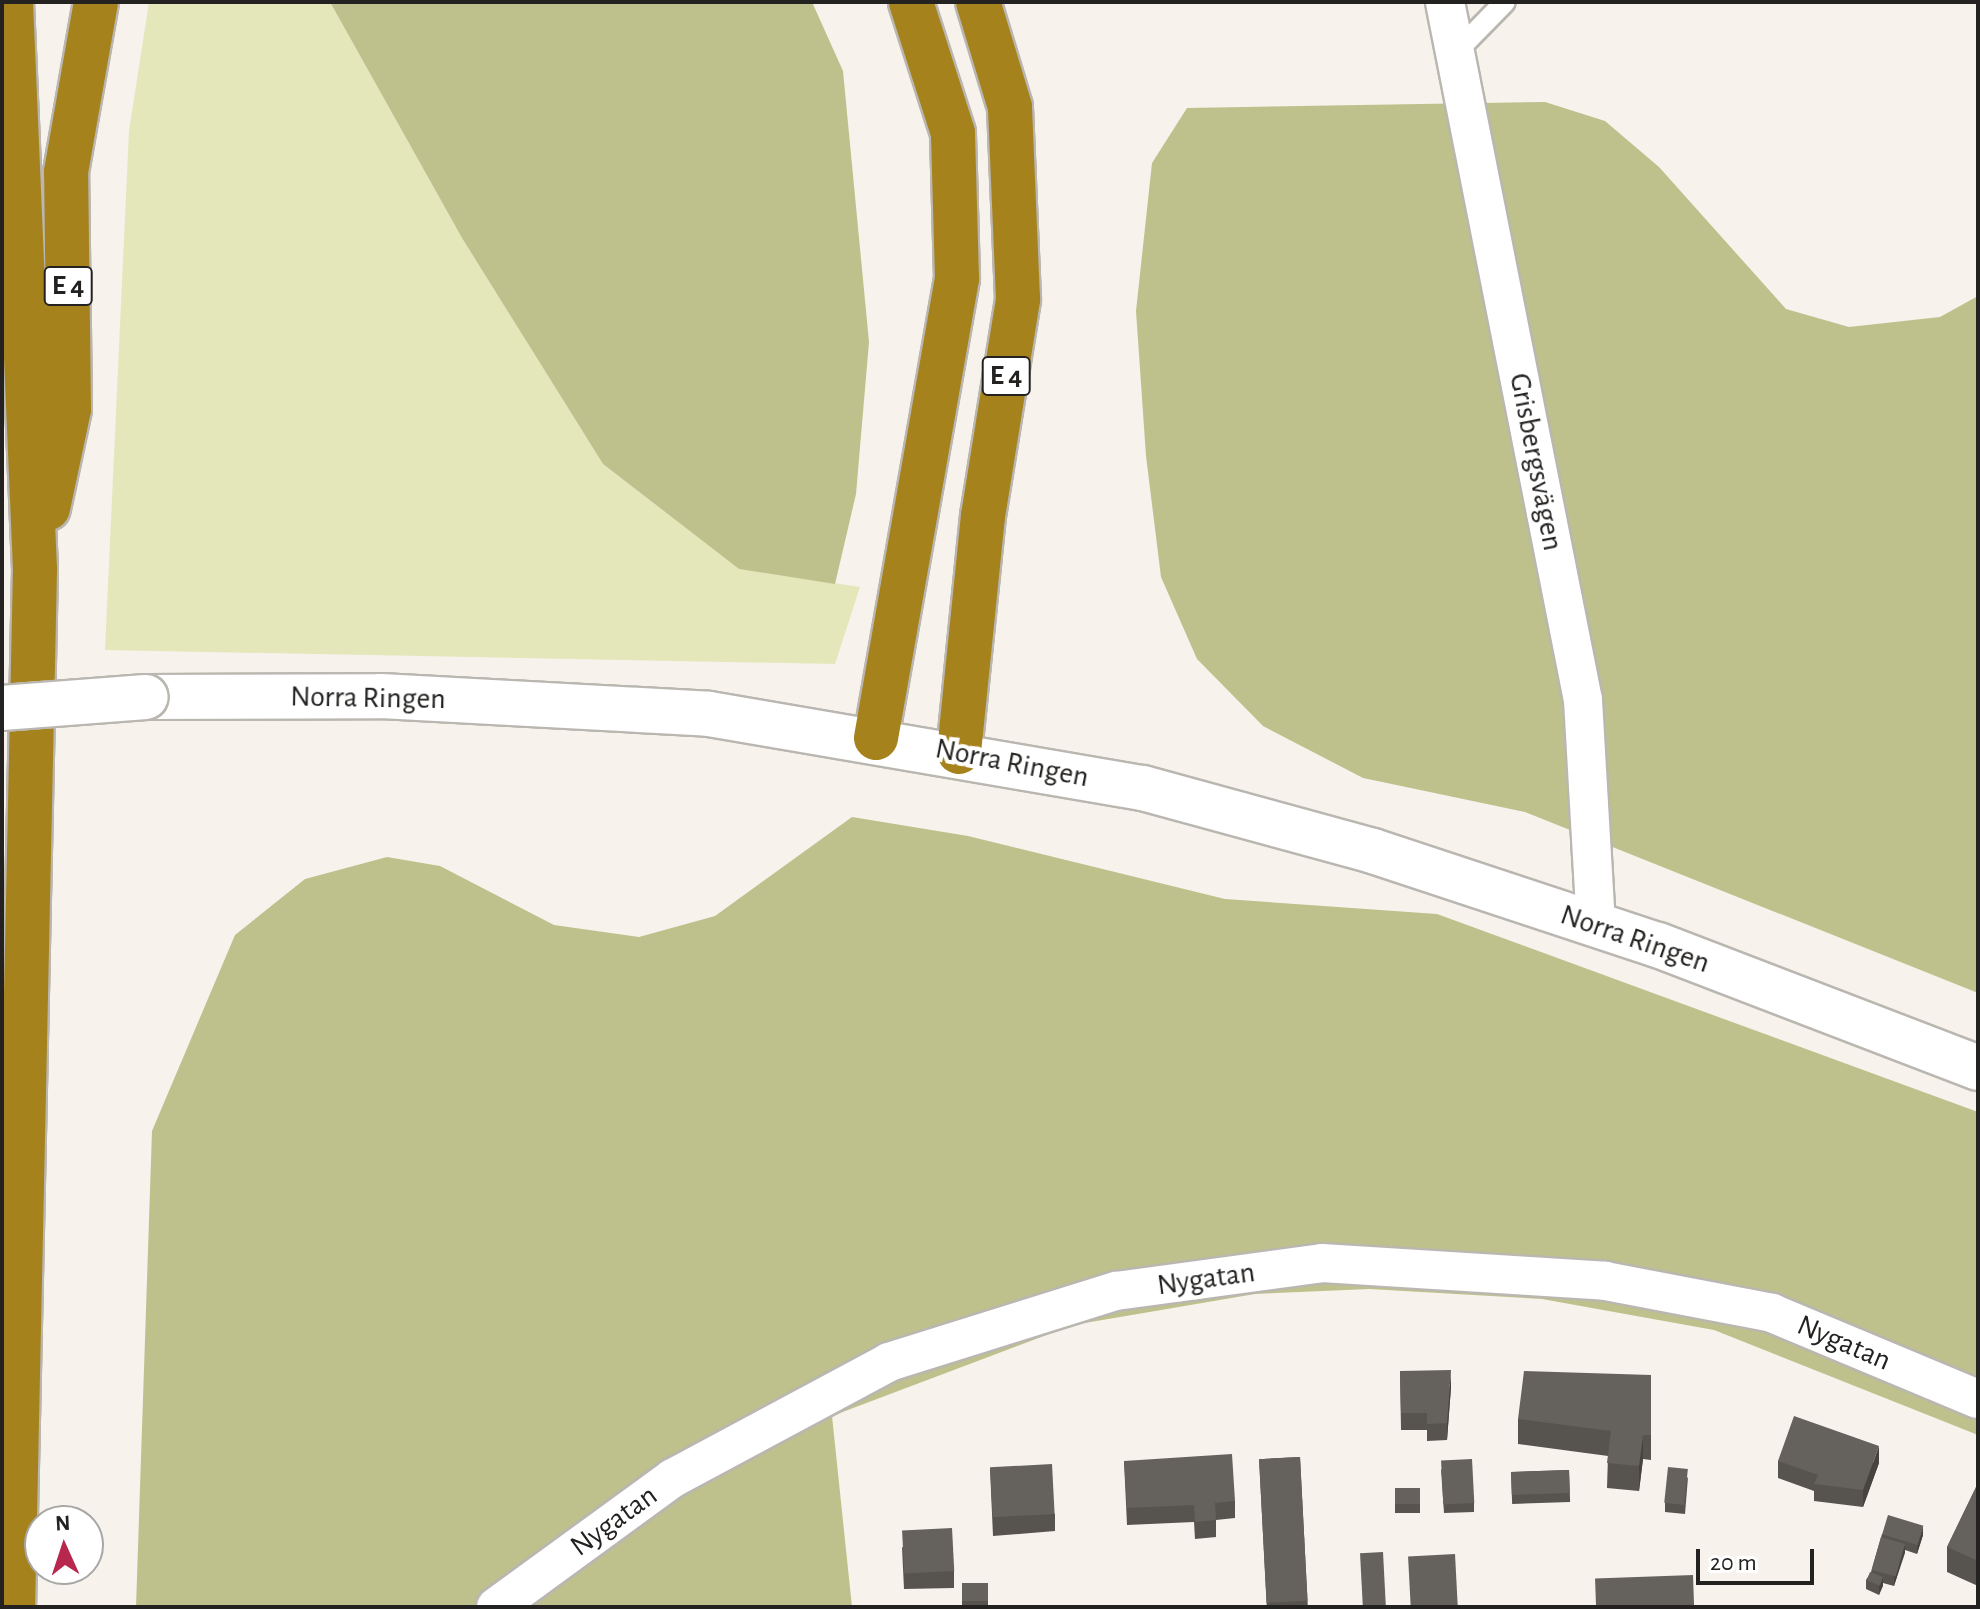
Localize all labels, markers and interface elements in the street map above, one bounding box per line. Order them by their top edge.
road number: E 4 [42,262,94,310]
road number: E 4 [980,352,1032,400]
street label: Grisbergsvägen [1501,370,1571,554]
street label: Norra Ringen [290,679,446,717]
street label: Norra Ringen [932,730,1092,796]
street label: Norra Ringen [1556,897,1714,981]
street label: Nygatan [1155,1254,1257,1304]
street label: Nygatan [1792,1307,1896,1379]
street label: Nygatan [564,1478,664,1564]
north arrow [24,1505,104,1585]
text: N [55,1512,71,1534]
scale bar [1700,1533,1818,1583]
text: 20 m [1710,1551,1757,1575]

